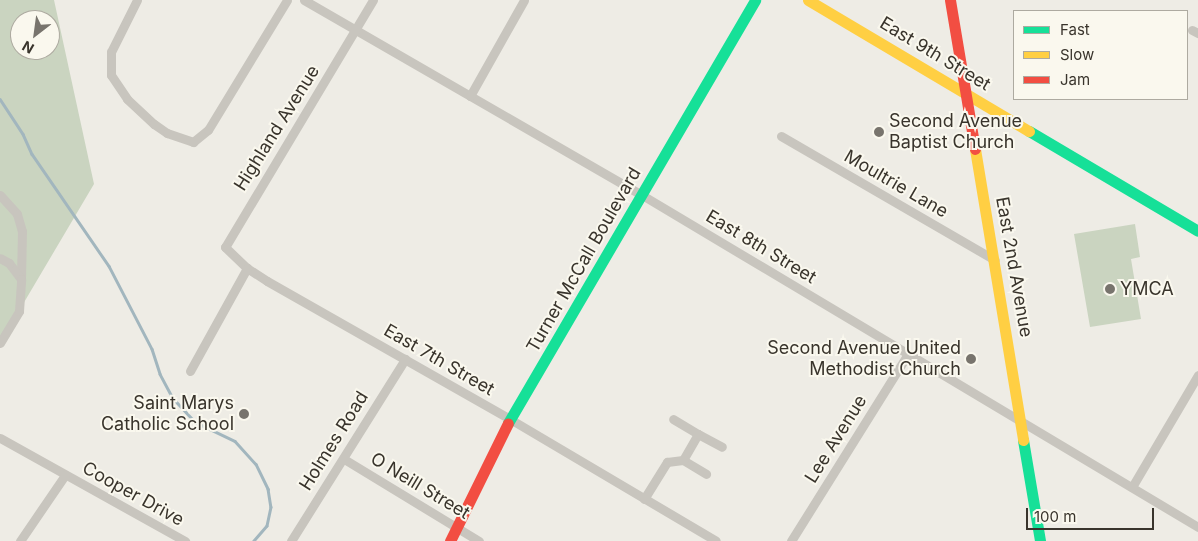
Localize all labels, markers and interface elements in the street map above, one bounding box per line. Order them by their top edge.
north arrow [10,10,60,60]
legend [1013,10,1188,100]
street label: East 9th Street [876,13,994,95]
text: Fast [1060,20,1090,39]
text: N [19,38,37,58]
text: Slow [1060,45,1094,64]
street label: Highland Avenue [230,61,324,195]
text: Jam [1060,70,1090,89]
place label: Second Avenue Baptist Church [889,111,1022,154]
marker: Second Avenue Baptist Church [873,126,885,138]
street label: Moultrie Lane [840,145,952,223]
street label: Turner McCall Boulevard [522,164,646,356]
street label: East 2nd Avenue [991,195,1037,339]
street label: East 8th Street [702,206,820,288]
place label: YMCA [1120,278,1174,300]
marker: YMCA [1104,283,1116,295]
street label: East 7th Street [380,320,498,400]
place label: Second Avenue United Methodist Church [767,338,961,380]
marker: Second Avenue United Methodist Church [965,353,977,365]
street label: Holmes Road [295,387,373,495]
street label: Lee Avenue [800,391,872,487]
place label: Saint Marys Catholic School [101,393,234,436]
marker: Saint Marys Catholic School [238,408,250,420]
street label: O Neill Street [367,448,473,524]
street label: Cooper Drive [78,457,188,531]
scale bar [1028,498,1156,530]
text: 100 m [1034,507,1076,526]

